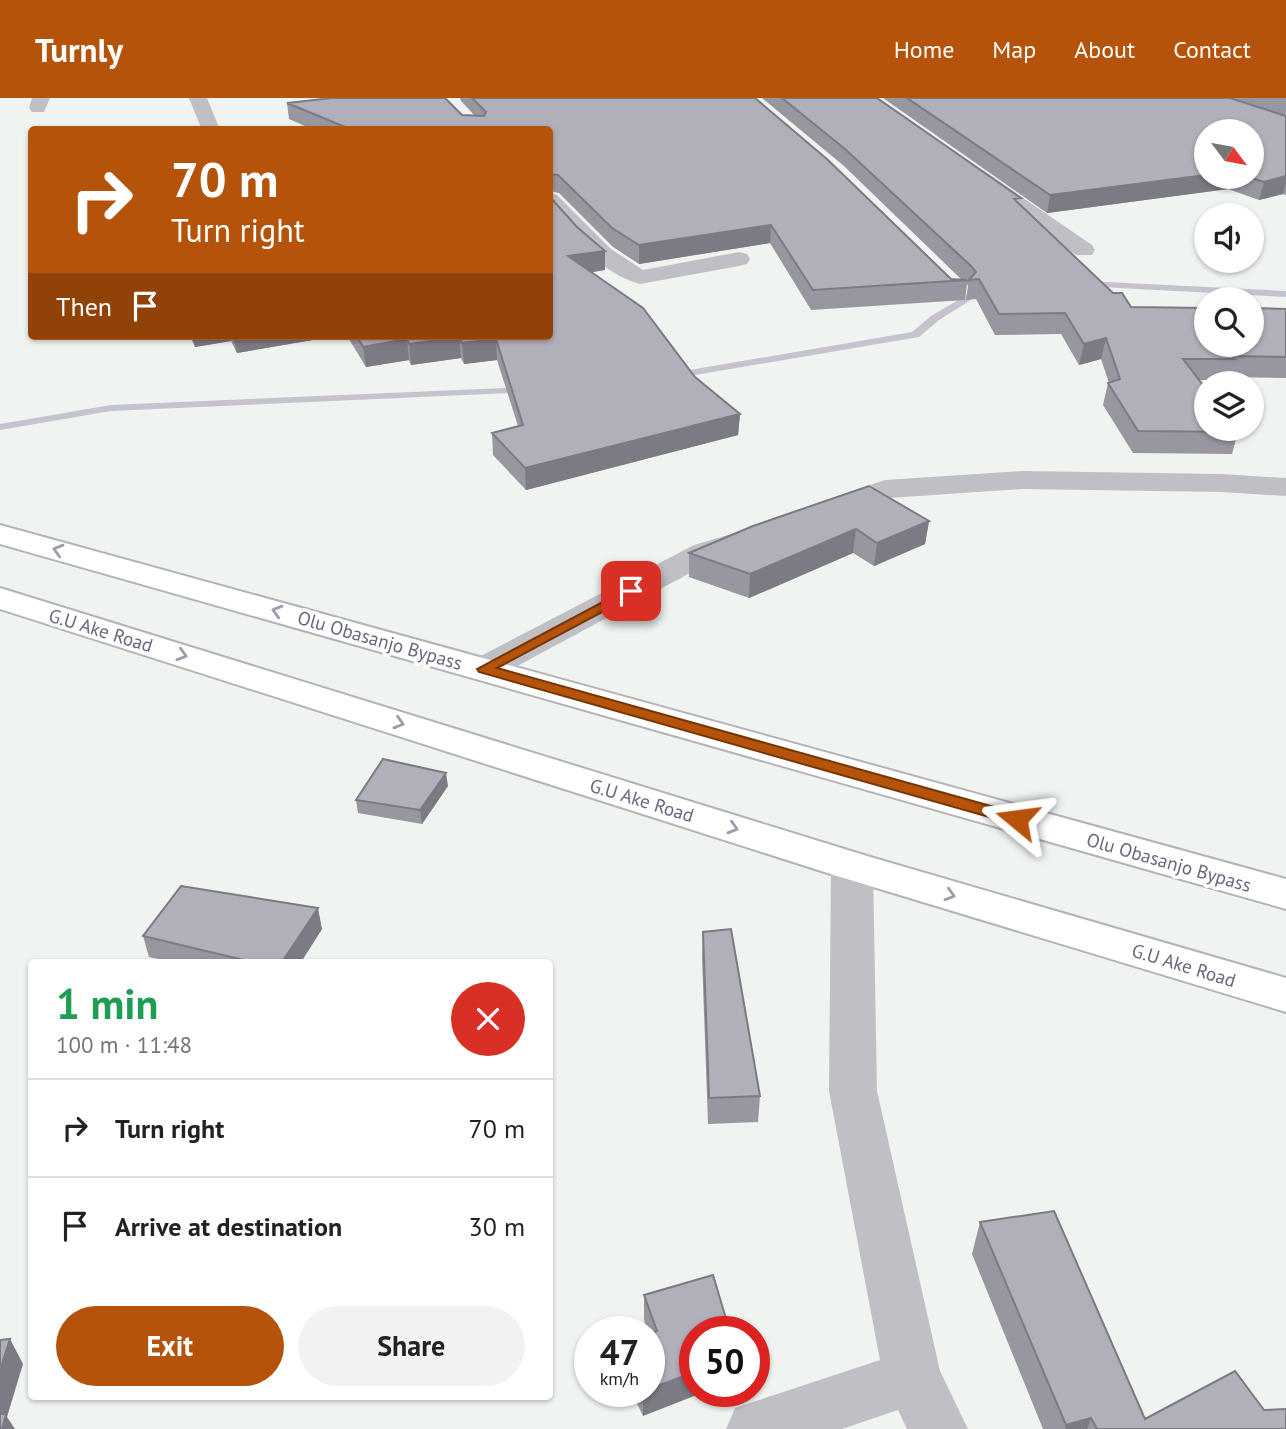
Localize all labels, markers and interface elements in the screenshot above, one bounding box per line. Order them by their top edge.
text: Turnly [35,28,123,71]
text: Home [894,34,954,65]
text: Map [992,34,1036,65]
text: About [1074,34,1135,65]
text: Contact [1173,34,1251,65]
north arrow [1194,119,1264,189]
map controls [1194,119,1264,441]
text: 70 m [171,147,278,211]
icon: right [56,154,147,245]
button: sound [1194,203,1264,273]
text: Turn right [171,209,305,251]
icon: arrive [126,287,164,325]
button: search [1194,287,1264,357]
text: Then [56,290,112,323]
button: layers [1194,371,1264,441]
one-way arrow [52,544,64,558]
pin [601,561,661,621]
icon: arrive [612,572,650,610]
street label: G.U Ake Road [46,603,156,657]
one-way arrow [271,605,283,620]
street label: Olu Obasanjo Bypass [295,605,465,675]
one-way arrow [175,647,188,661]
one-way arrow [393,715,405,730]
street label: G.U Ake Road [587,773,697,827]
position arrow [980,782,1054,856]
one-way arrow [726,820,738,835]
street label: Olu Obasanjo Bypass [1084,827,1254,897]
one-way arrow [944,887,956,902]
street label: G.U Ake Road [1129,938,1239,992]
text: 1 min [56,976,158,1031]
button: close [451,982,525,1056]
text: 100 m · 11:48 [56,1030,192,1059]
icon: right [56,1109,94,1147]
text: Turn right [115,1112,224,1145]
text: 70 m [469,1112,525,1145]
icon: arrive [56,1207,94,1245]
text: Arrive at destination [115,1210,342,1243]
text: 30 m [469,1210,525,1243]
button: Exit [56,1306,284,1386]
button: Share [298,1306,525,1386]
speed limit sign: 50 [679,1316,770,1407]
text: 47 [600,1329,639,1375]
text: km/h [600,1367,639,1390]

